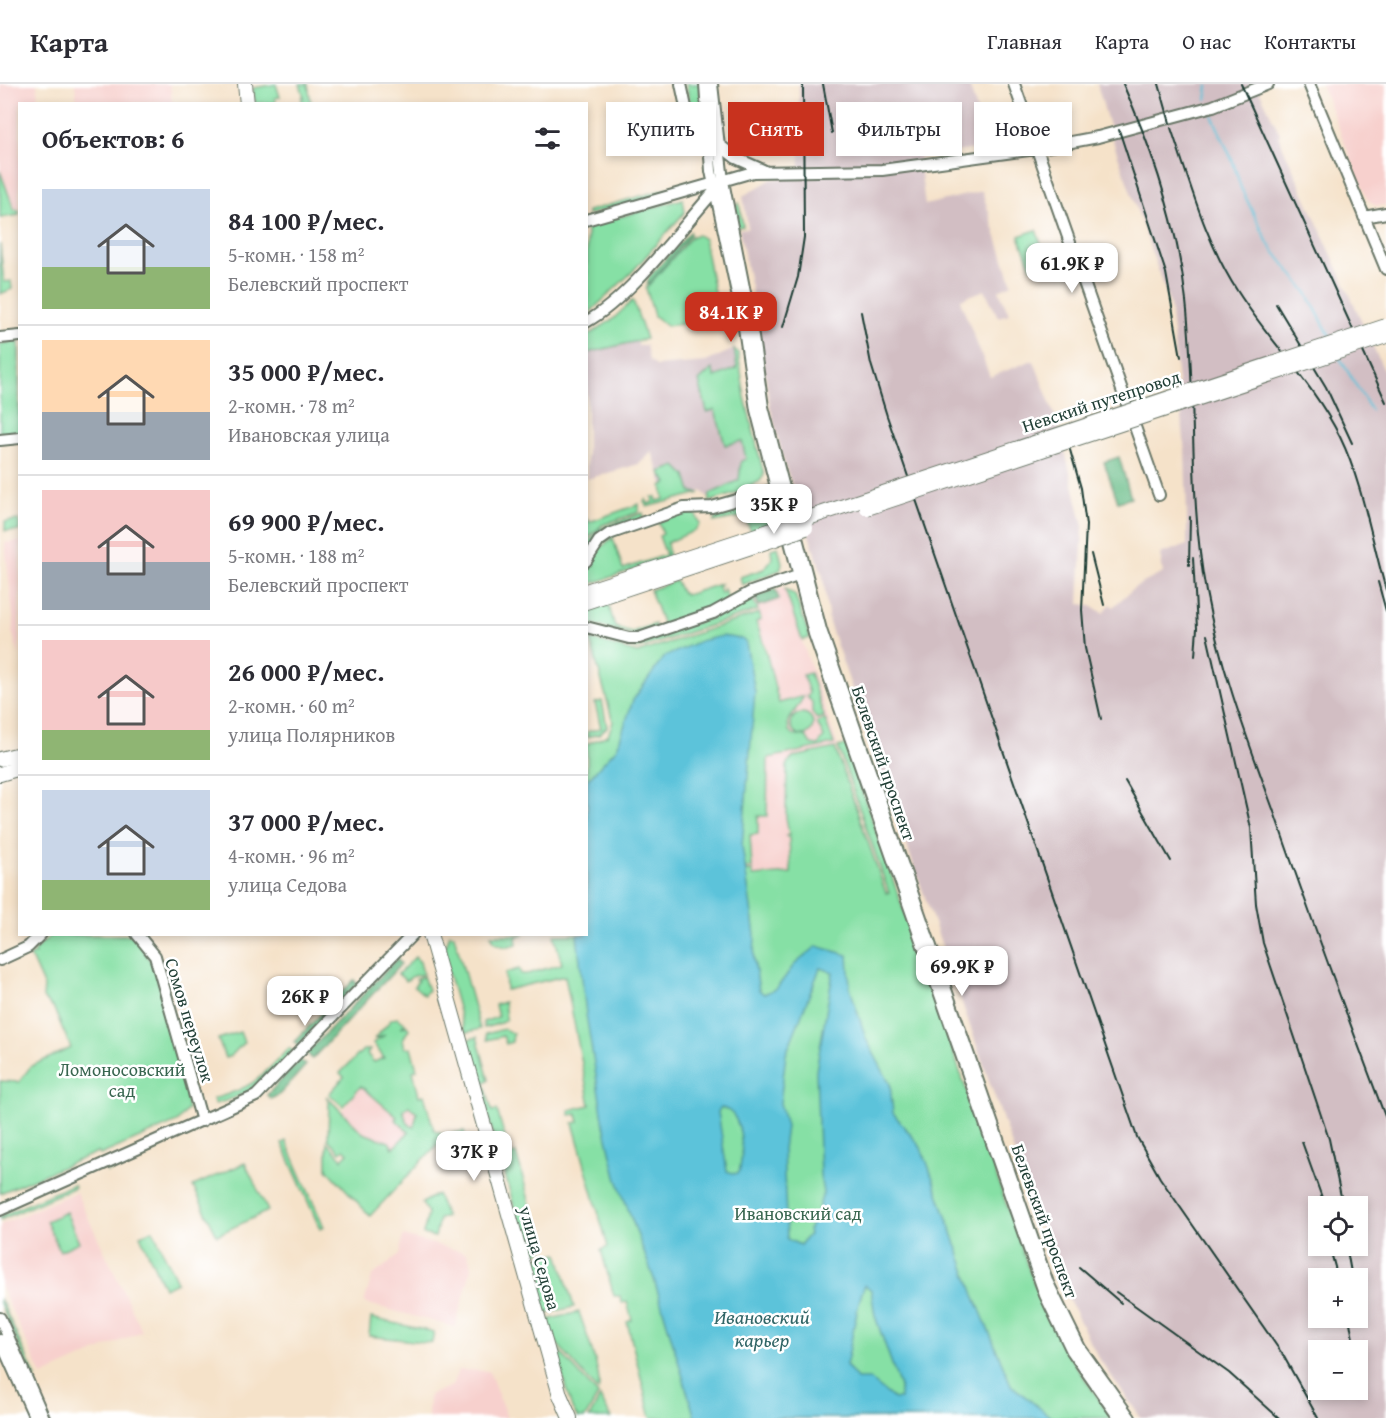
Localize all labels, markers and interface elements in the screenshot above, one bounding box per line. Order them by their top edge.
text: Карта [30,21,108,62]
text: Главная [987,26,1062,57]
text: Карта [1095,26,1149,57]
text: О нас [1182,26,1231,57]
text: Контакты [1264,26,1356,57]
chip: Купить [606,102,716,156]
chip: Снять [728,102,824,156]
chip: Фильтры [836,102,962,156]
chip: Новое [974,102,1072,156]
text: Объектов: 6 [42,119,185,158]
icon: filters [531,122,564,155]
text: 84 100 ₽/мес. [228,201,384,240]
icon: home [90,213,162,285]
text: 5-комн. · 158 m² [228,240,364,269]
pin: 61.9K ₽ [1017,243,1127,294]
text: 61.9K ₽ [1040,248,1104,277]
text: Белевский проспект [228,269,408,298]
pin: 84.1K ₽ [676,292,786,343]
text: 84.1K ₽ [699,297,763,326]
text: 35 000 ₽/мес. [228,352,384,391]
street label: Невский путепровод [1018,363,1184,439]
icon: home [90,364,162,436]
text: 2-комн. · 78 m² [228,391,355,420]
text: Ивановская улица [228,420,390,449]
pin: 35K ₽ [732,484,816,535]
text: 35K ₽ [750,489,798,518]
text: 69 900 ₽/мес. [228,502,384,541]
icon: home [90,514,162,586]
text: 5-комн. · 188 m² [228,541,364,570]
text: Белевский проспект [228,570,408,599]
text: 26 000 ₽/мес. [228,652,384,691]
icon: home [90,664,162,736]
street label: Белевский проспект [845,682,923,844]
text: 2-комн. · 60 m² [228,691,355,720]
text: улица Полярников [228,720,395,749]
text: 37 000 ₽/мес. [228,802,384,841]
icon: home [90,814,162,886]
text: 4-комн. · 96 m² [228,841,355,870]
text: улица Седова [228,870,347,899]
pin: 69.9K ₽ [907,946,1017,997]
text: 69.9K ₽ [930,951,994,980]
street label: Сомов переулок [158,955,222,1086]
pin: 26K ₽ [263,976,347,1027]
text: 26K ₽ [281,981,329,1010]
park label: Ломоносовский сад [58,1056,186,1104]
pin: 37K ₽ [432,1131,516,1182]
text: 37K ₽ [450,1136,498,1165]
street label: Белевский проспект [1005,1140,1086,1302]
map controls [1308,1196,1368,1400]
button: locate [1308,1196,1368,1256]
park label: Ивановский сад [735,1200,862,1227]
street label: улица Седова [512,1202,568,1314]
button: + [1308,1268,1368,1328]
water label: Ивановский карьер [714,1302,810,1354]
button: − [1308,1340,1368,1400]

